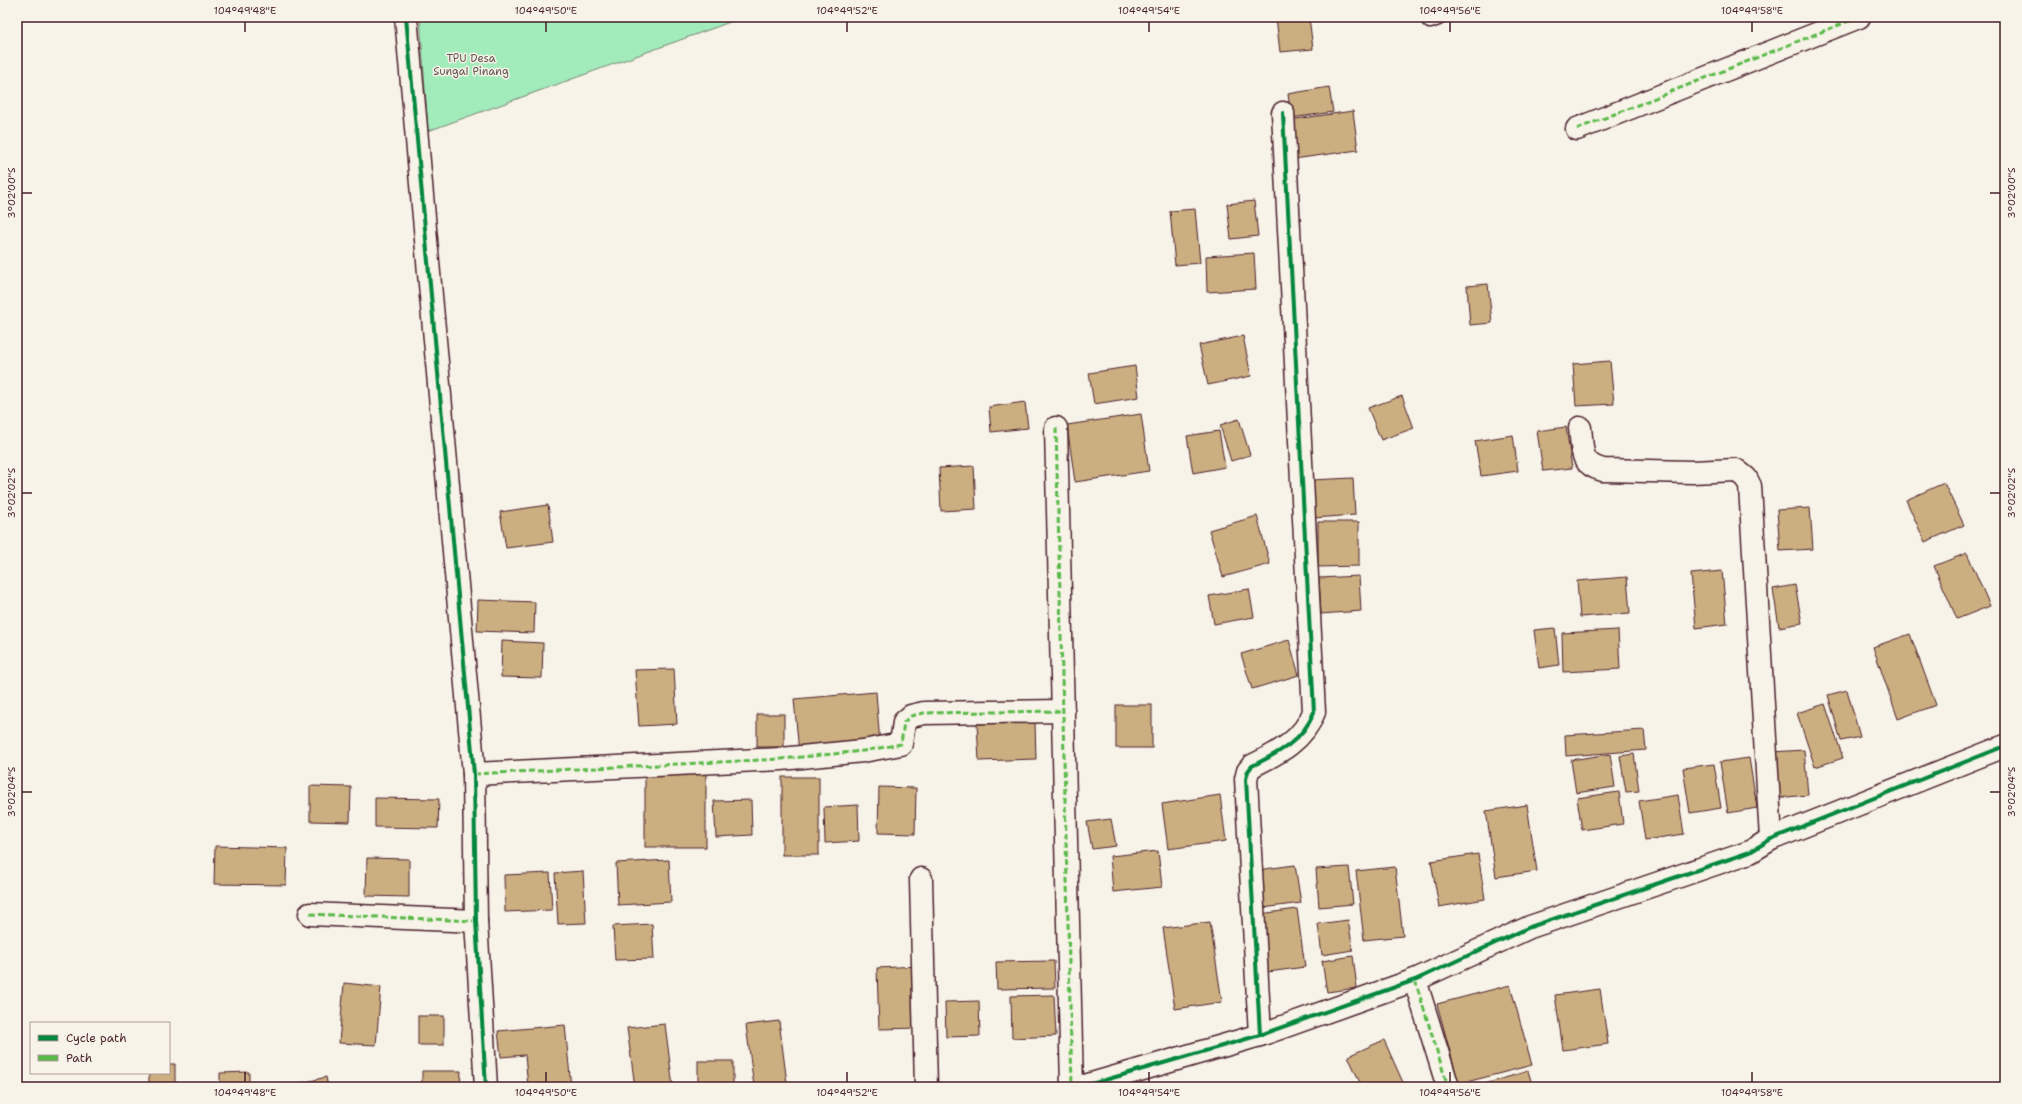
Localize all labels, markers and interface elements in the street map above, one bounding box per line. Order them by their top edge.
text: 104°49'48"E [214,4,276,17]
text: 104°49'50"E [515,4,577,17]
text: 104°49'52"E [816,4,878,17]
text: 104°49'54"E [1118,4,1180,17]
text: 104°49'56"E [1419,4,1481,17]
text: 104°49'58"E [1721,4,1783,17]
park label: TPU Desa Sungai Pinang [433,51,509,79]
text: 3°02'00"S [5,167,18,219]
text: 3°02'00"S [2005,167,2018,219]
text: 3°02'02"S [5,467,18,518]
text: 3°02'02"S [2005,467,2018,518]
text: 3°02'04"S [5,766,18,817]
text: 3°02'04"S [2005,766,2018,817]
legend [30,1022,170,1074]
text: Cycle path [66,1030,127,1046]
text: Path [66,1050,92,1066]
text: 104°49'48"E [214,1086,276,1099]
text: 104°49'50"E [515,1086,577,1099]
text: 104°49'52"E [816,1086,878,1099]
text: 104°49'54"E [1118,1086,1180,1099]
text: 104°49'56"E [1419,1086,1481,1099]
text: 104°49'58"E [1721,1086,1783,1099]

